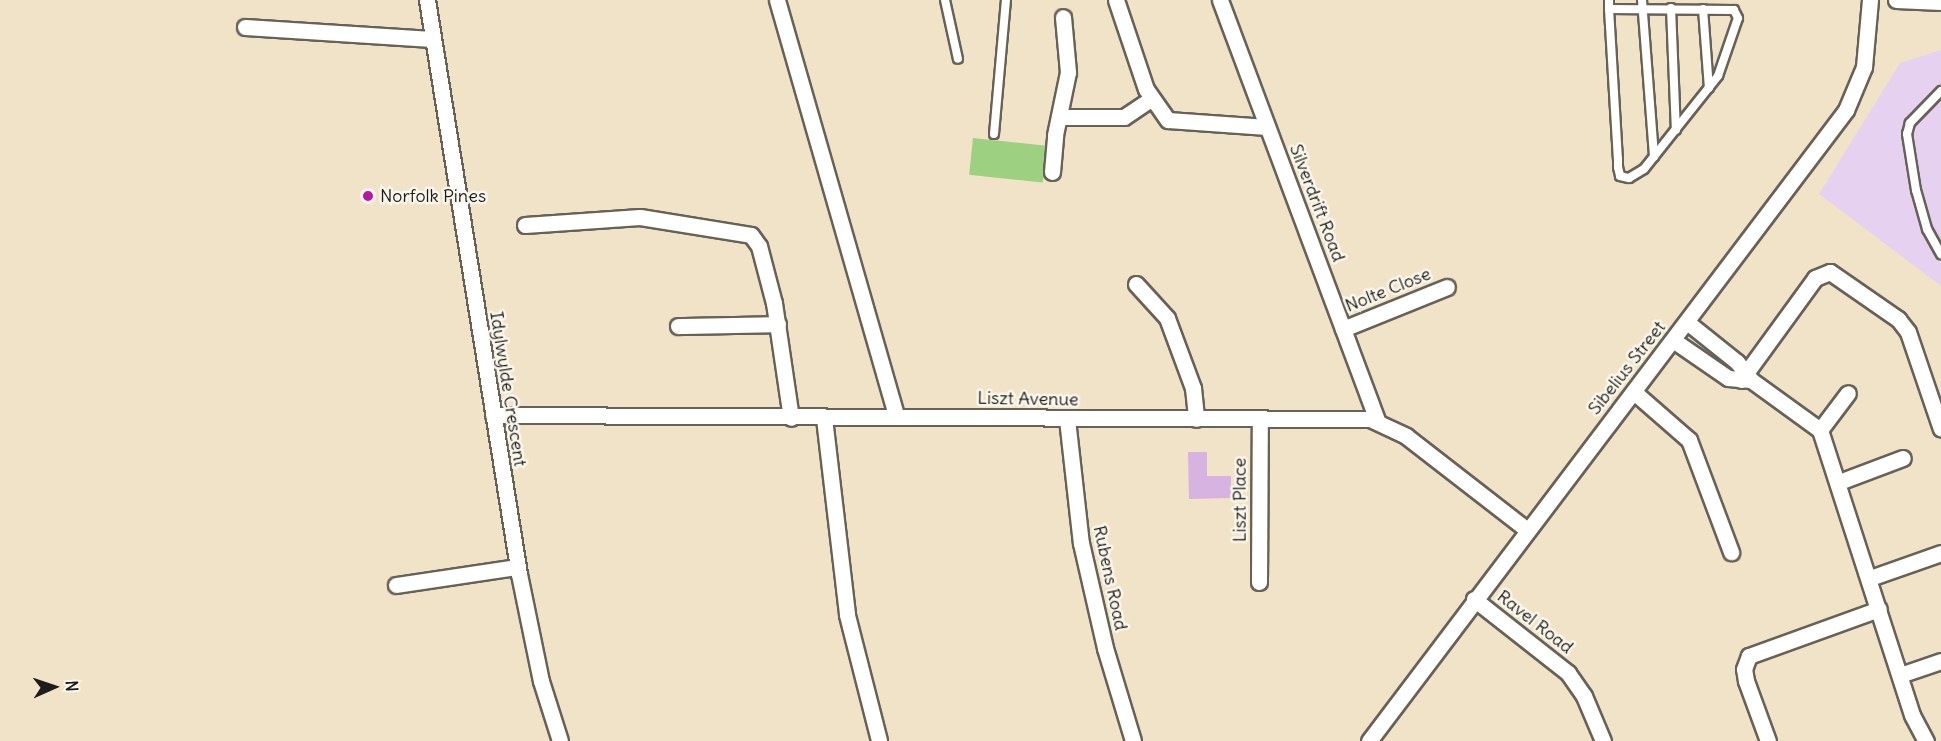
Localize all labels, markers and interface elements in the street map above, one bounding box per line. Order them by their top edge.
street label: Silverdrift Road [1285,141,1349,265]
place label: Norfolk Pines [380,185,486,207]
marker: Norfolk Pines [361,189,375,203]
street label: Nolte Close [1342,263,1434,317]
street label: Idylwylde Crescent [485,310,531,468]
street label: Sibelius Street [1584,317,1670,419]
street label: Liszt Avenue [977,387,1079,411]
street label: Liszt Place [1229,458,1251,542]
street label: Rubens Road [1088,524,1132,632]
street label: Ravel Road [1493,586,1577,658]
north arrow [24,657,84,717]
text: N [62,680,82,692]

